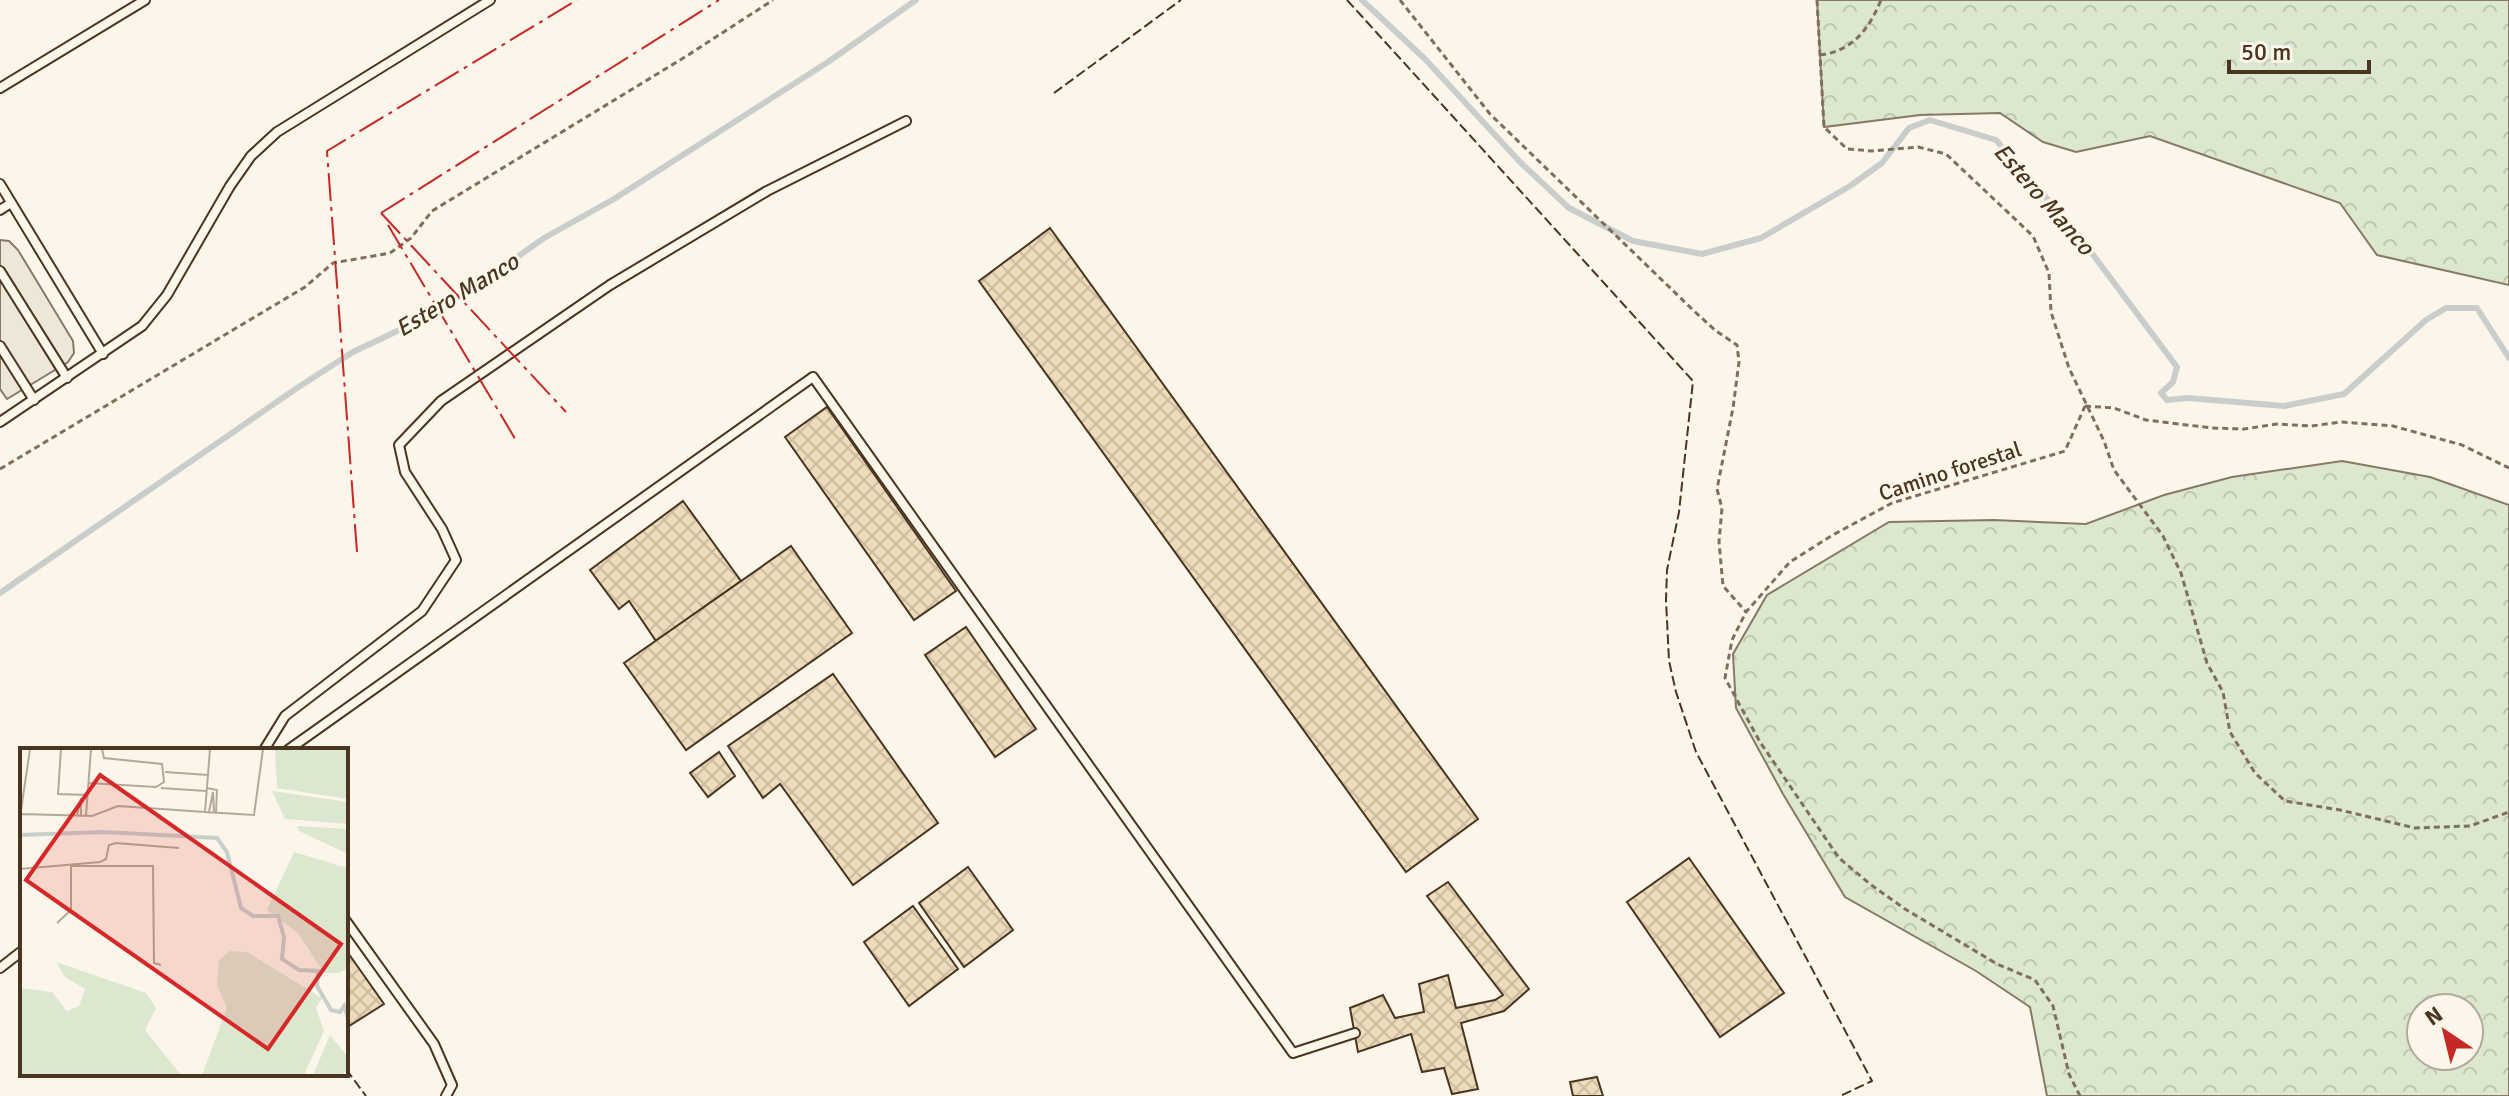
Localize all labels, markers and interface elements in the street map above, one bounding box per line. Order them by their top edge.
scale bar [2229,24,2369,74]
text: 50 m [2241,37,2291,67]
water label: Estero Manco [1987,137,2102,262]
water label: Estero Manco [390,246,525,344]
street label: Camino forestal [1875,435,2025,507]
inset map [20,748,348,1076]
north arrow [2405,992,2485,1072]
text: N [2420,1001,2448,1031]

